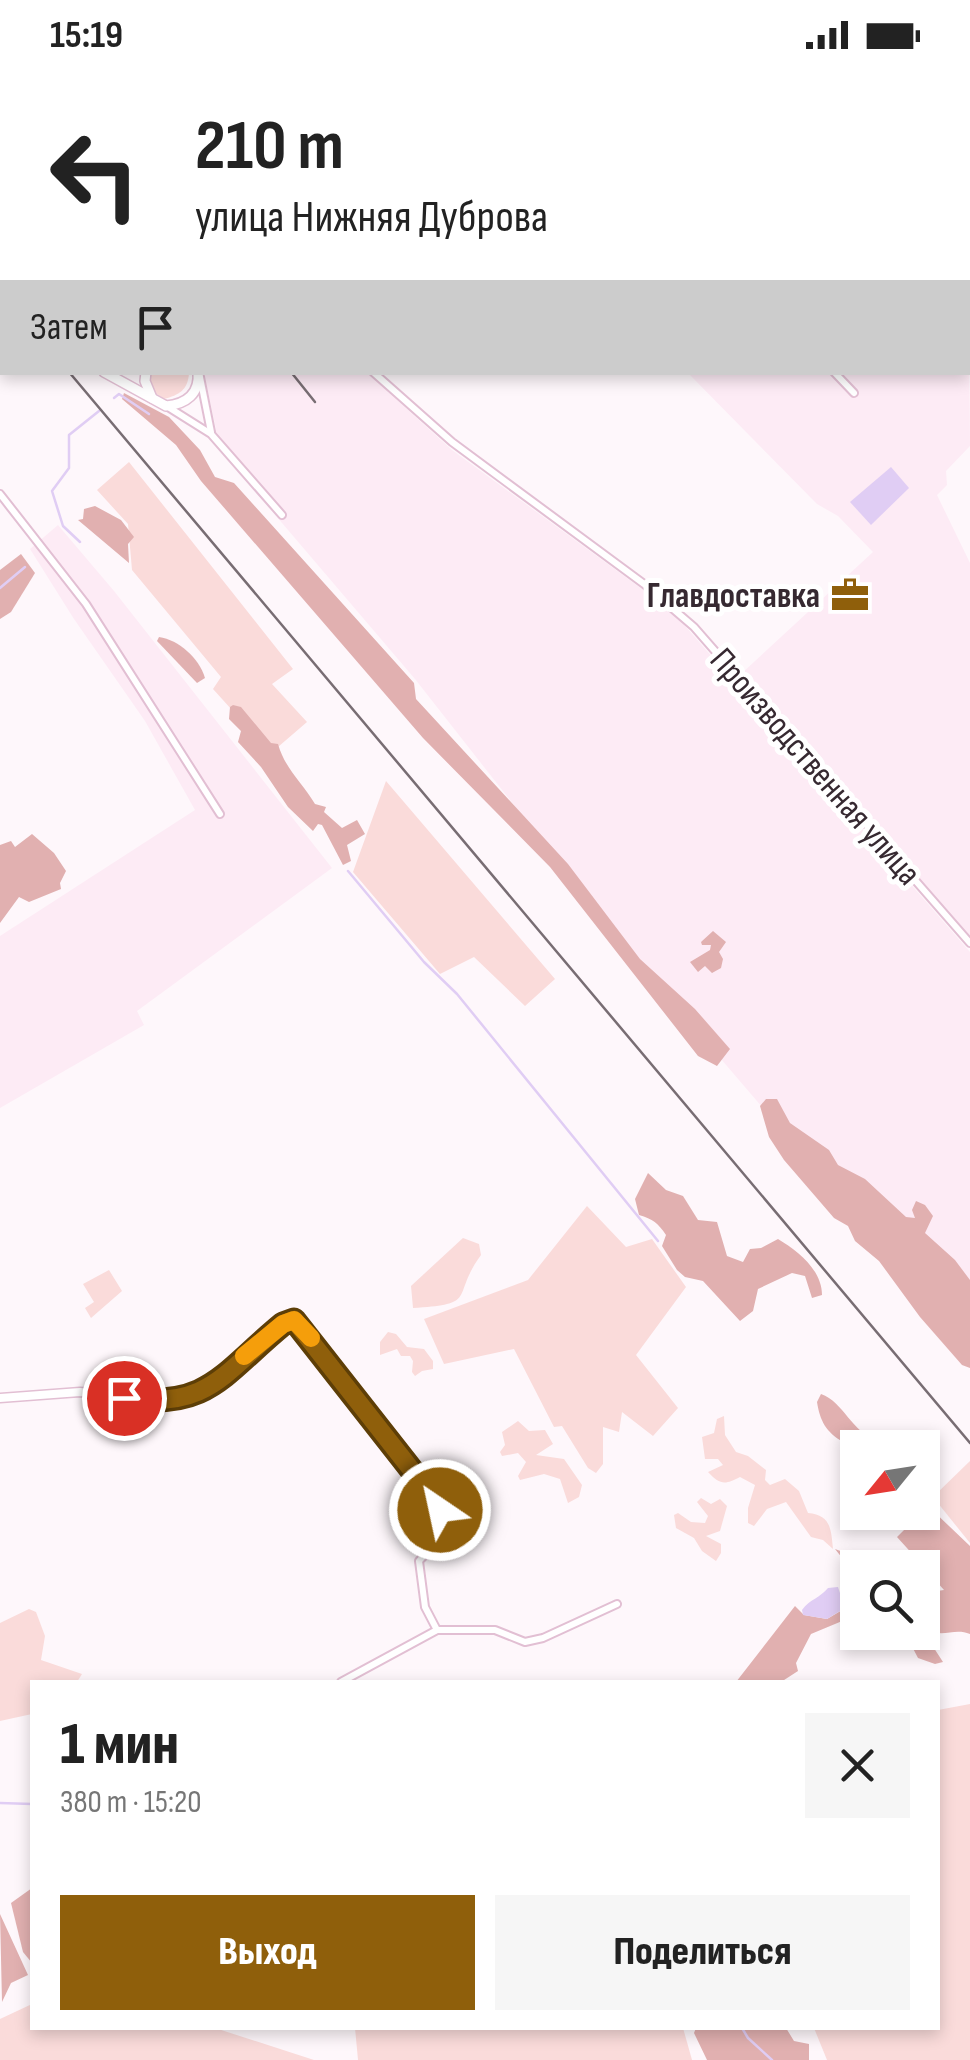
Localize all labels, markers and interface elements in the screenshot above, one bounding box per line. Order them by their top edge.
text: 15:19 [50,13,123,58]
text: 210 m [195,105,344,189]
icon: left [30,110,160,240]
text: улица Нижняя Дуброва [195,190,548,245]
icon: arrive [128,300,183,355]
text: Затем [30,305,108,350]
office icon: Главдоставка [829,574,871,616]
place label: Главдоставка [647,575,820,618]
street label: Производственная улица [700,640,930,894]
pin [82,1356,167,1441]
icon: arrive [97,1371,152,1426]
north arrow [840,1430,940,1530]
map controls [840,1430,940,1650]
position arrow [388,1458,492,1562]
button: search [840,1550,940,1650]
text: 1 мин [60,1709,179,1781]
button: close [805,1713,910,1818]
text: 380 m · 15:20 [60,1783,201,1822]
button: Выход [60,1895,475,2010]
button: Поделиться [495,1895,910,2010]

